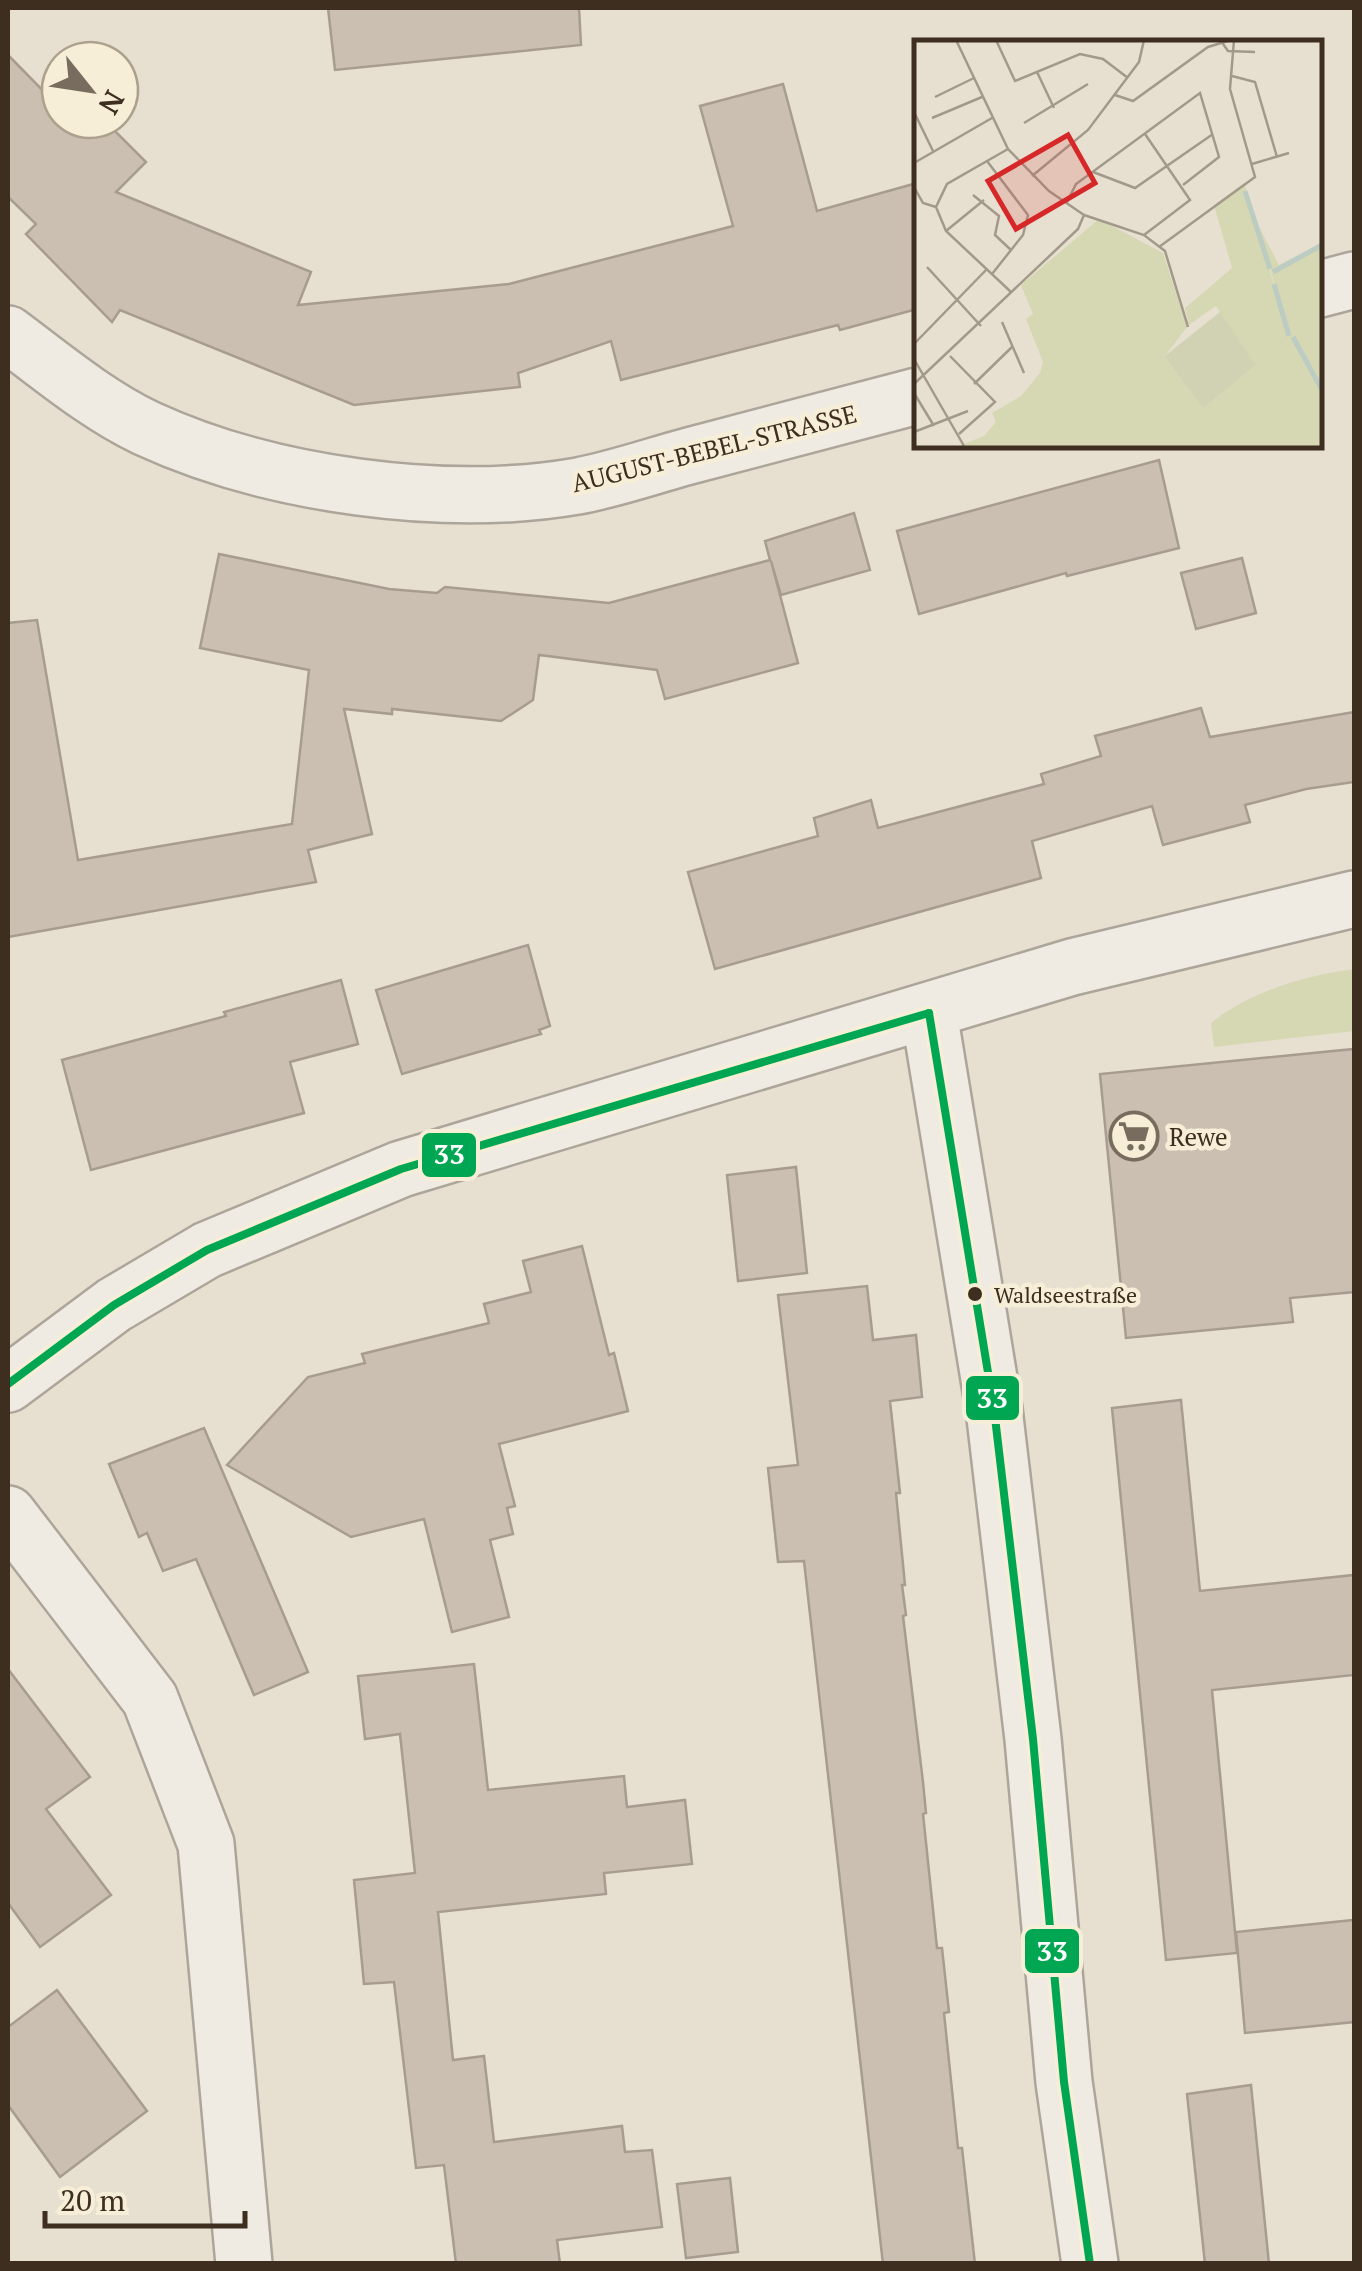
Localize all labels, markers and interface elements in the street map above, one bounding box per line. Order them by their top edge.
north arrow [40,40,140,140]
inset map [914,40,1322,448]
text: N [91,84,133,121]
street label: AUGUST-BEBEL-STRASSE [568,397,860,499]
supermarket icon: Rewe [1108,1110,1160,1162]
place label: Rewe [1169,1120,1227,1153]
line badge: 33 [420,1131,478,1179]
text: 33 [433,1135,465,1172]
place label: Waldseestraße [994,1280,1137,1309]
marker: Waldseestraße [965,1284,985,1304]
line badge: 33 [964,1374,1021,1422]
text: 33 [976,1379,1008,1416]
line badge: 33 [1023,1927,1081,1975]
text: 33 [1036,1932,1068,1969]
scale bar [45,2166,245,2228]
text: 20 m [60,2180,125,2220]

